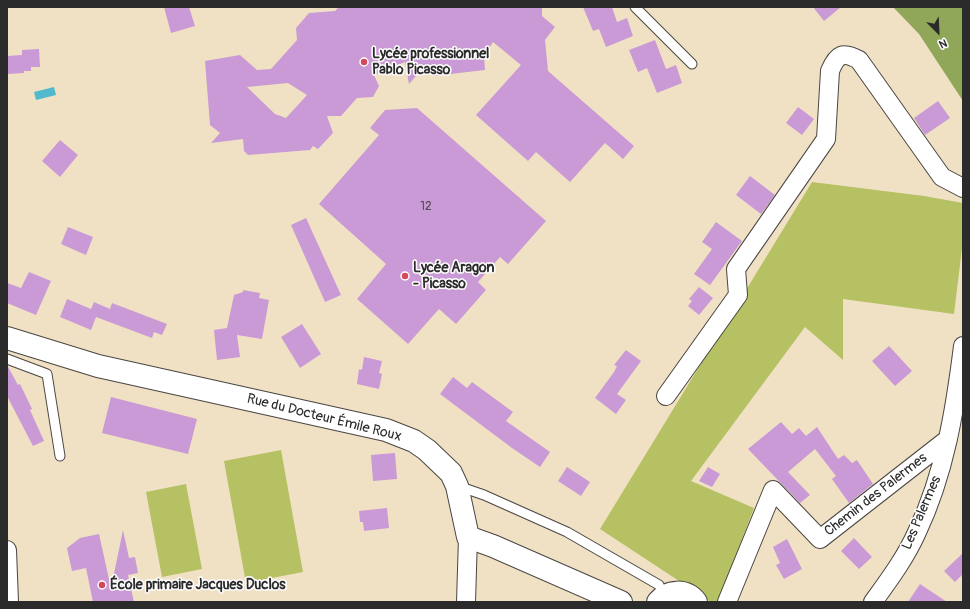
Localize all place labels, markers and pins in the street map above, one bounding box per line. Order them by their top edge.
place label: Lycée professionnel Pablo Picasso [372,46,489,78]
marker: Lycée professionnel Pablo Picasso [359,57,369,67]
place label: Lycée Aragon - Picasso [413,260,494,292]
marker: Lycée Aragon - Picasso [400,271,410,281]
place label: École primaire Jacques Duclos [110,577,285,593]
marker: École primaire Jacques Duclos [97,580,107,590]

